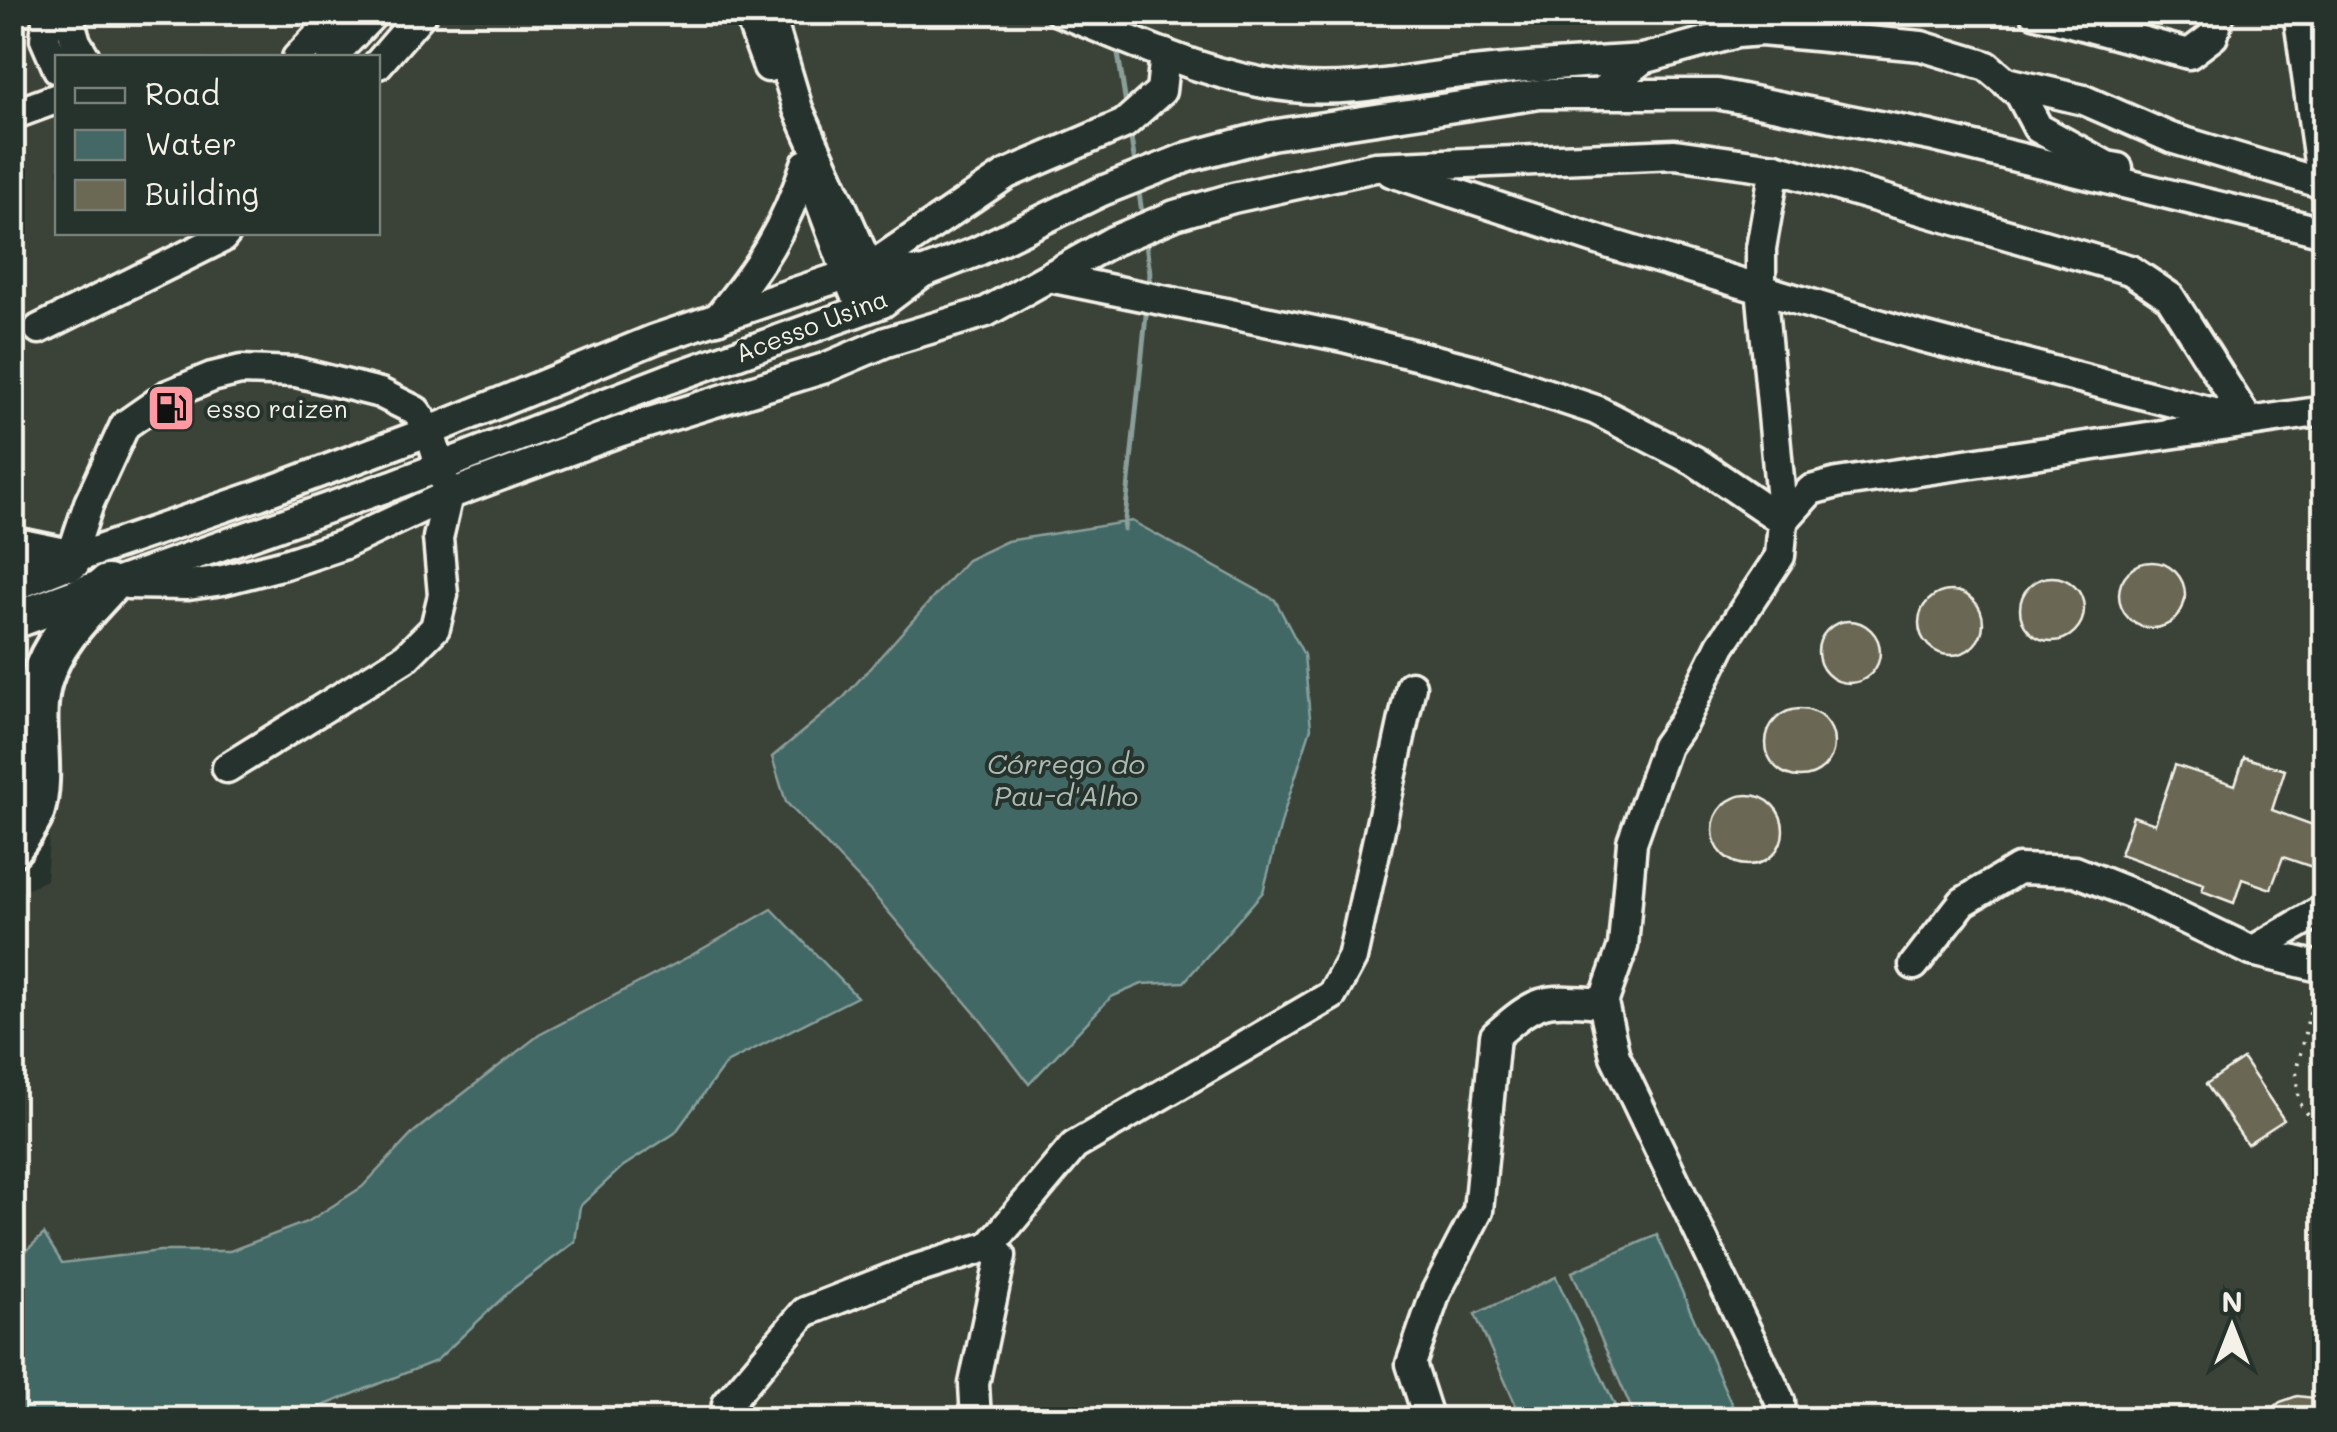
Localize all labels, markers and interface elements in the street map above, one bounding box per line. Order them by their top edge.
legend [55,55,380,235]
text: Road [145,73,220,113]
text: Water [145,123,237,163]
text: Building [145,173,259,213]
street label: Acesso Usina [730,281,892,369]
fuel station icon: esso raizen [145,382,197,434]
place label: esso raizen [206,392,348,424]
water label: Córrego do Pau-d'Alho [987,745,1145,813]
north arrow [2182,1277,2282,1377]
text: N [2221,1283,2243,1319]

